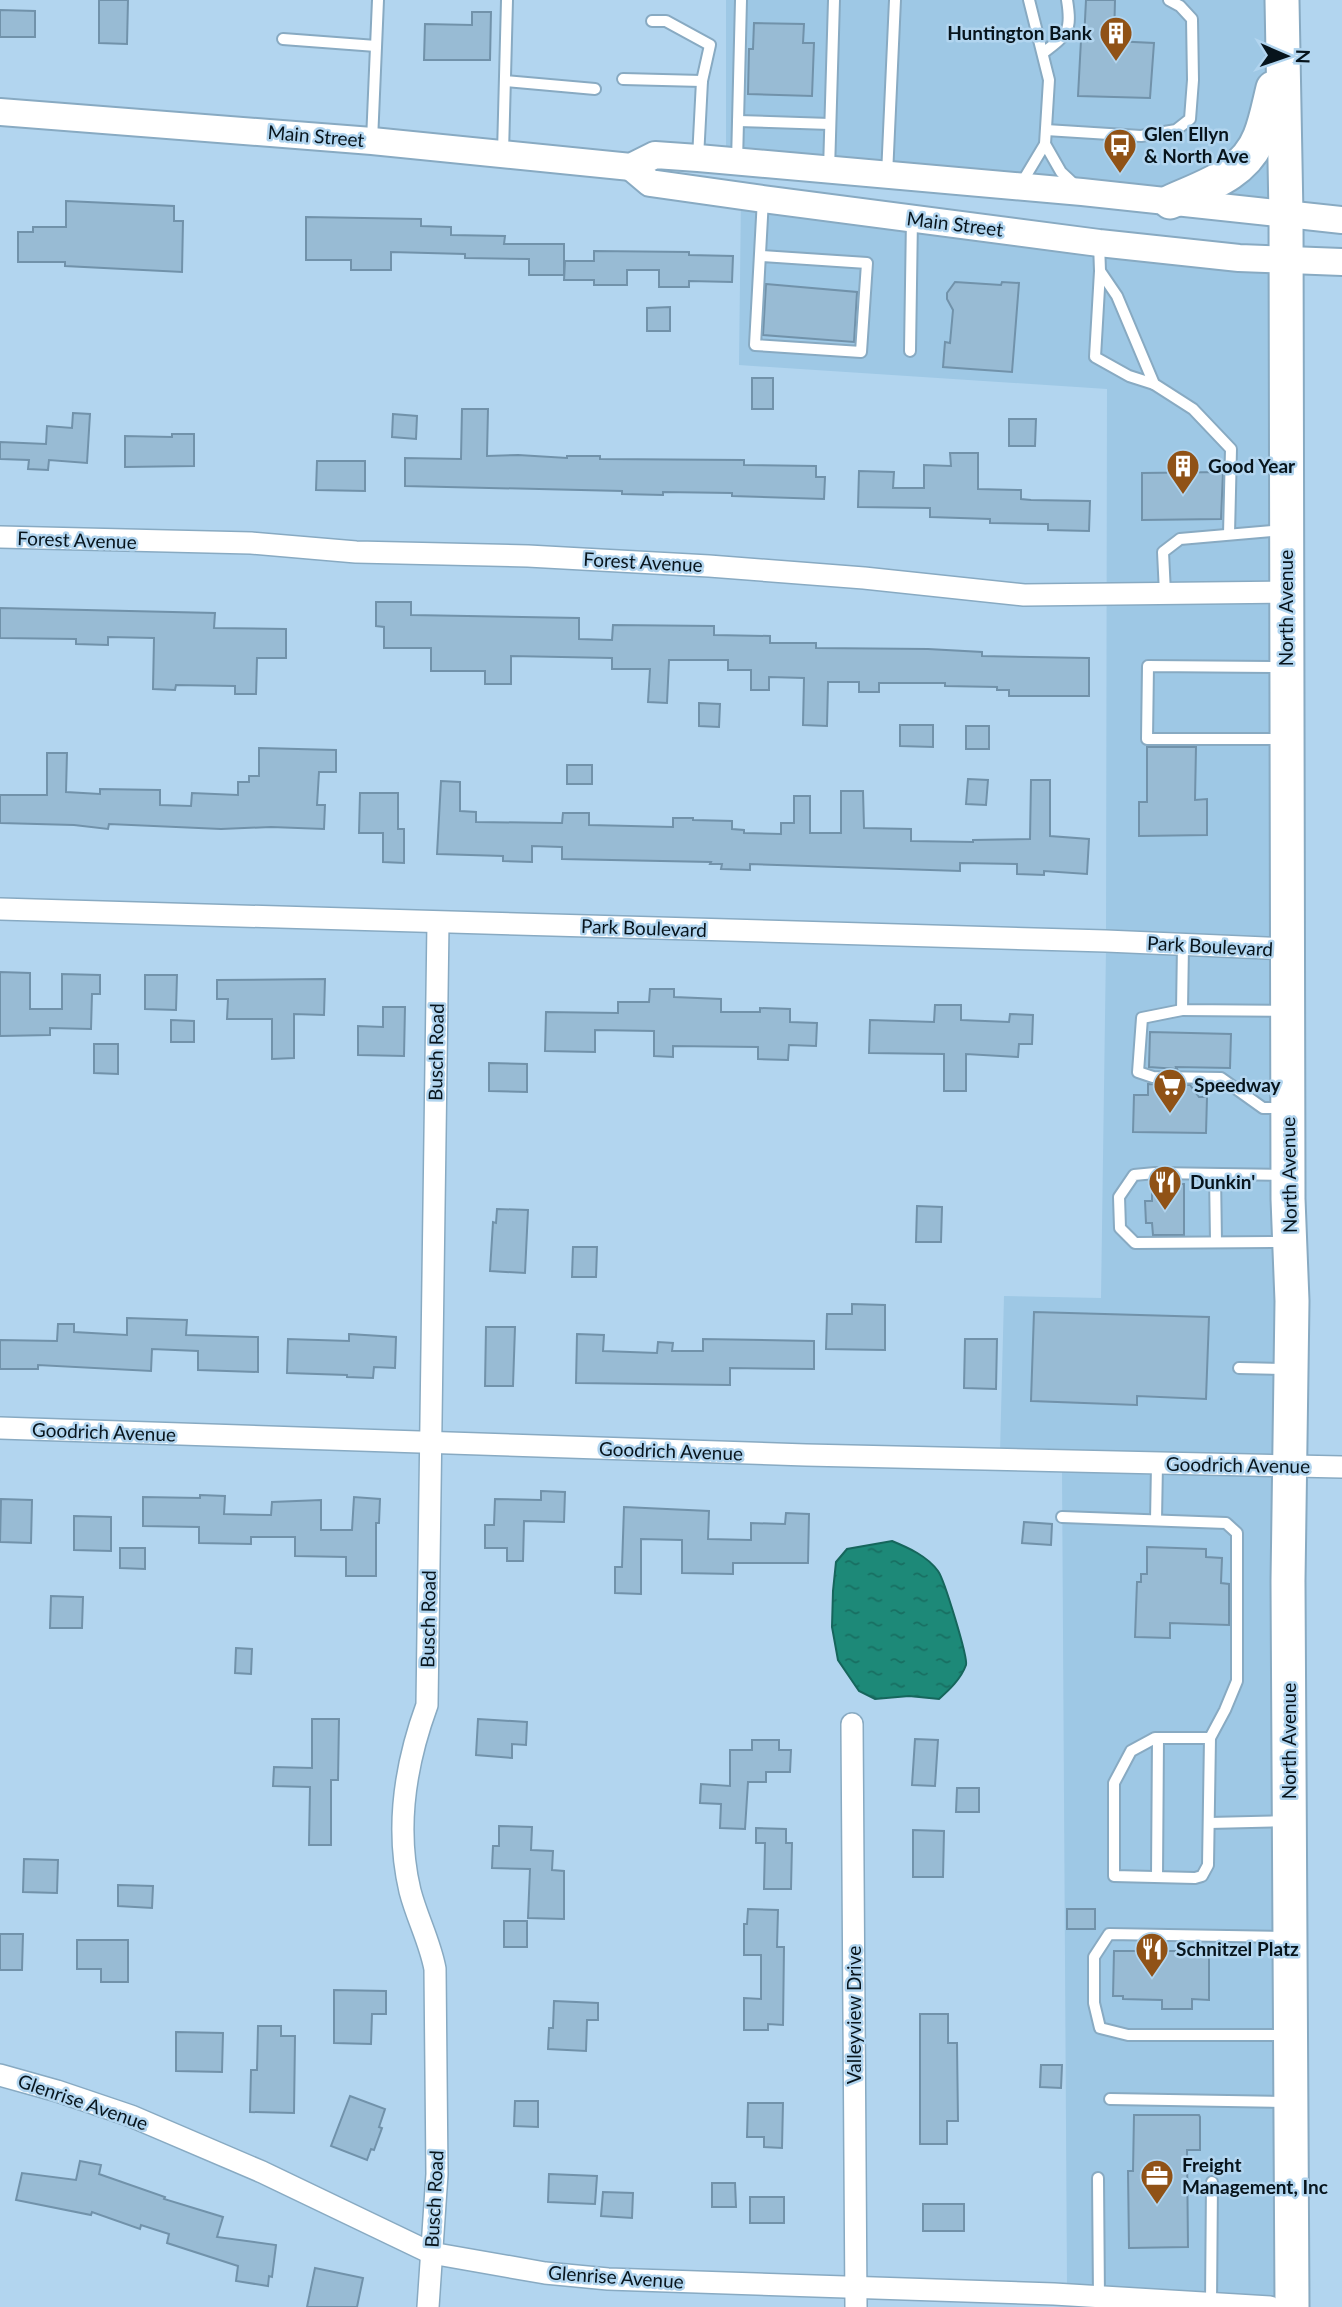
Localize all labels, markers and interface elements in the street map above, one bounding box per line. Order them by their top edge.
building icon: Huntington Bank [1097,14,1135,63]
place label: Huntington Bank [947,21,1093,44]
north arrow [1251,21,1321,91]
text: N [1292,49,1315,64]
street label: Main Street [267,120,365,151]
place label: Glen Ellyn & North Ave [1144,122,1249,167]
bus stop icon: Glen Ellyn & North Ave [1101,126,1139,175]
street label: Main Street [906,206,1005,241]
building icon: Good Year [1164,447,1202,496]
place label: Good Year [1208,454,1296,477]
street label: Forest Avenue [17,526,137,553]
street label: Forest Avenue [583,547,703,576]
street label: North Avenue [1274,550,1297,666]
street label: Park Boulevard [581,914,707,941]
street label: Park Boulevard [1146,931,1274,960]
street label: Busch Road [423,1003,448,1101]
supermarket icon: Speedway [1151,1066,1189,1115]
place label: Speedway [1194,1073,1282,1096]
street label: North Avenue [1276,1117,1301,1233]
restaurant icon: Dunkin' [1146,1163,1184,1212]
place label: Dunkin' [1190,1170,1255,1193]
street label: Goodrich Avenue [32,1417,176,1446]
street label: Goodrich Avenue [599,1436,743,1465]
street label: Goodrich Avenue [1166,1452,1310,1477]
street label: Busch Road [415,1570,440,1668]
street label: North Avenue [1277,1683,1300,1799]
restaurant icon: Schnitzel Platz [1133,1930,1171,1979]
place label: Schnitzel Platz [1176,1937,1299,1960]
street label: Valleyview Drive [842,1946,865,2084]
street label: Glenrise Avenue [15,2069,151,2135]
street label: Busch Road [419,2150,448,2248]
place label: Freight Management, Inc [1182,2153,1328,2198]
office icon: Freight Management, Inc [1138,2157,1176,2206]
street label: Glenrise Avenue [548,2260,685,2293]

